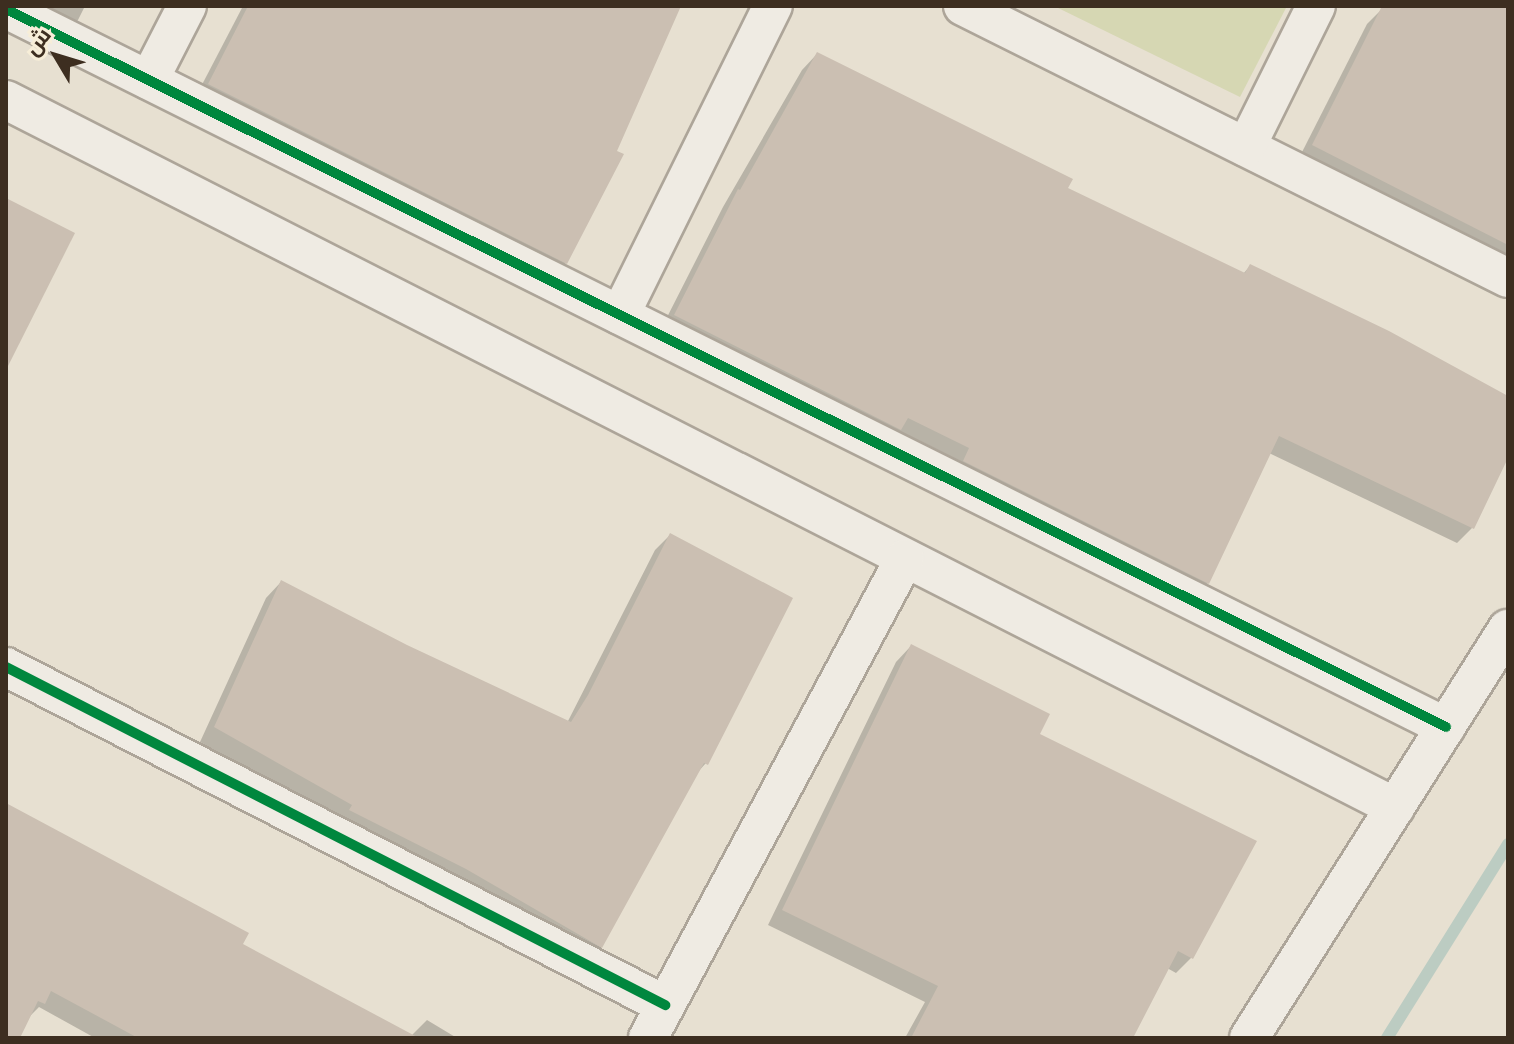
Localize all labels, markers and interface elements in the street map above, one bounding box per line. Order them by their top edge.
north arrow [16,16,96,96]
text: ش [17,21,57,61]

